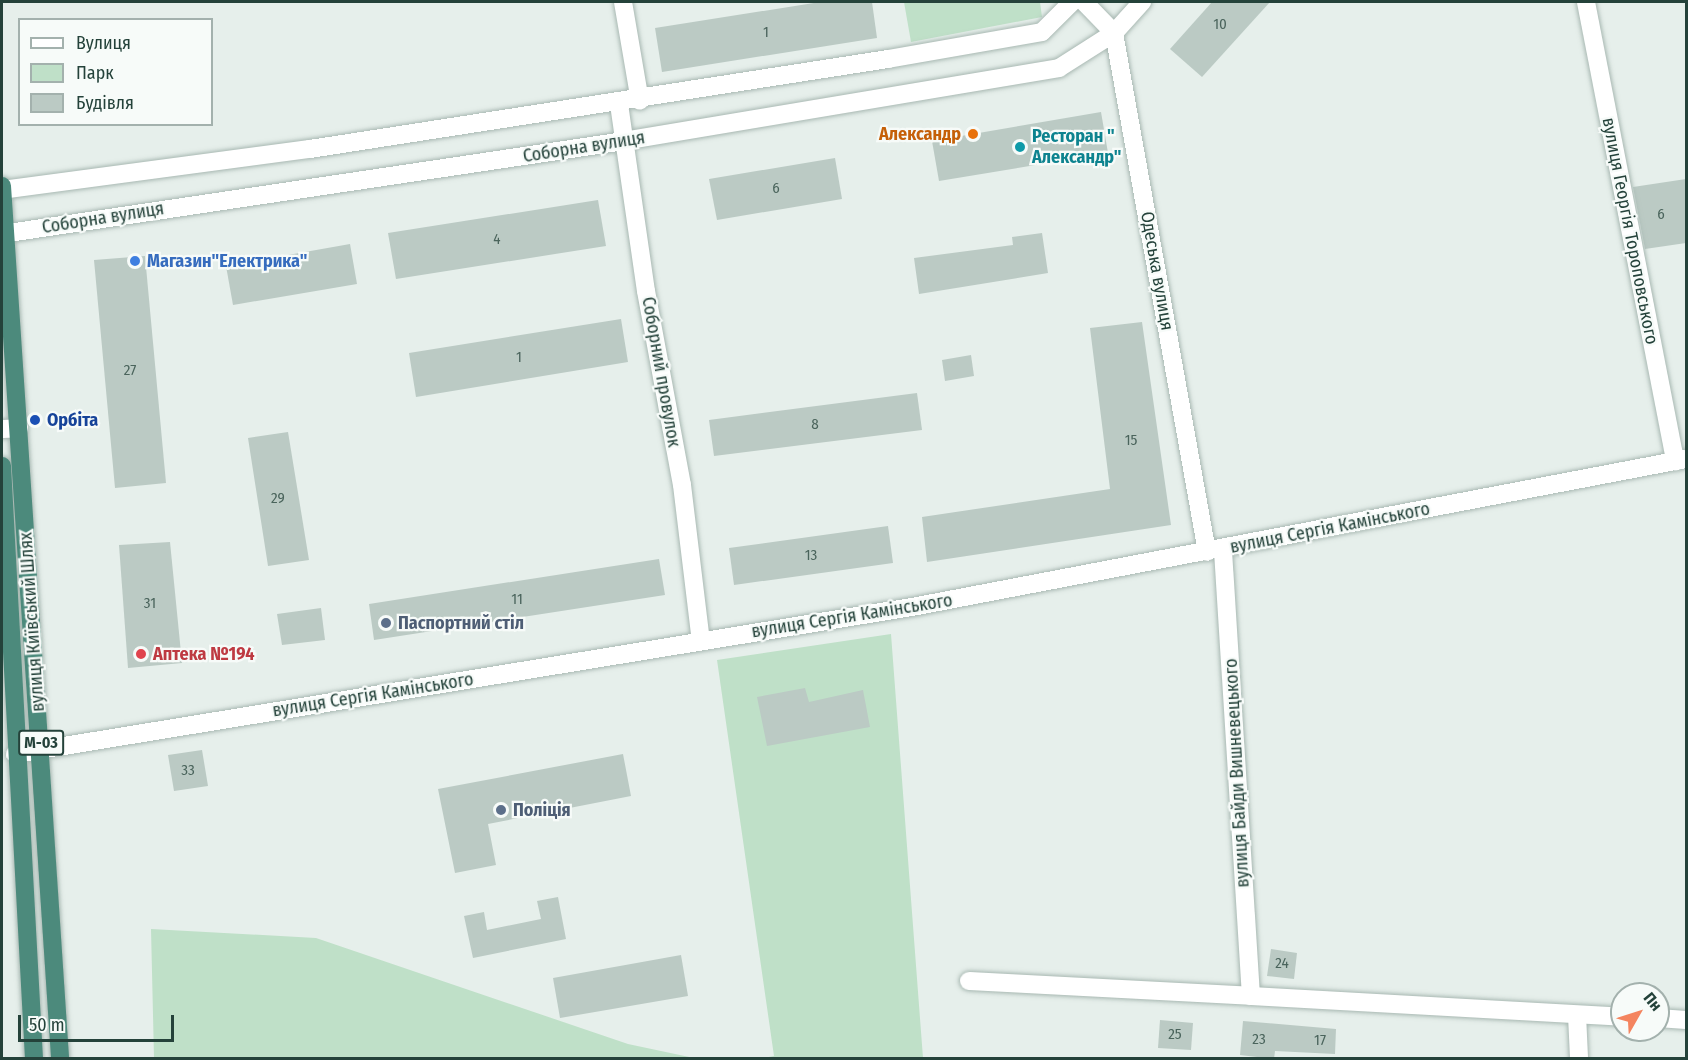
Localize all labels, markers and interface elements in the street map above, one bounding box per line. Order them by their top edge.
house number: 10 [1213,16,1227,34]
legend [18,18,213,126]
house number: 1 [763,24,769,42]
text: Вулиця [76,32,131,54]
text: Парк [76,62,114,84]
text: Будівля [76,92,134,114]
street label: вулиця Георгія Тороповського [1597,116,1663,346]
place label: Александр [879,123,961,145]
place label: Ресторан " Александр" [1032,126,1121,168]
street label: Соборна вулиця [521,127,647,167]
marker: Александр [966,127,980,141]
marker: Ресторан " Александр" [1013,140,1027,154]
house number: 6 [772,180,780,198]
street label: Соборна вулиця [40,198,166,238]
house number: 6 [1657,206,1665,224]
street label: Одеська вулиця [1136,210,1178,332]
house number: 4 [493,231,501,249]
place label: Магазин"Електрика" [147,250,308,272]
marker: Магазин"Електрика" [128,254,142,268]
street label: Соборний провулок [637,295,685,449]
house number: 1 [516,349,522,367]
house number: 27 [124,362,136,380]
place label: Орбіта [47,409,98,431]
marker: Орбіта [28,413,42,427]
house number: 8 [811,416,819,434]
house number: 15 [1125,432,1137,450]
house number: 29 [271,490,285,508]
street label: вулиця Сергія Камінського [1228,498,1432,558]
street label: вулиця Київський Шлях [15,531,49,713]
house number: 13 [805,547,817,565]
street label: вулиця Сергія Камінського [750,589,954,643]
house number: 11 [511,591,523,609]
house number: 31 [144,595,156,613]
place label: Паспортний стіл [398,612,524,634]
marker: Паспортний стіл [379,616,393,630]
place label: Аптека №194 [153,643,255,665]
marker: Аптека №194 [134,647,148,661]
street label: вулиця Байди Вишневецького [1220,658,1254,888]
street label: вулиця Сергія Камінського [271,668,475,722]
road number: М-03 [17,730,65,756]
house number: 33 [181,762,195,780]
place label: Поліція [513,799,571,821]
marker: Поліція [494,803,508,817]
house number: 24 [1275,955,1289,973]
north arrow [1610,982,1670,1042]
text: Пн [1640,989,1666,1015]
scale bar [21,1003,177,1041]
text: 50 m [29,1014,65,1036]
house number: 25 [1168,1026,1182,1044]
house number: 23 [1252,1031,1266,1049]
house number: 17 [1314,1032,1326,1050]

